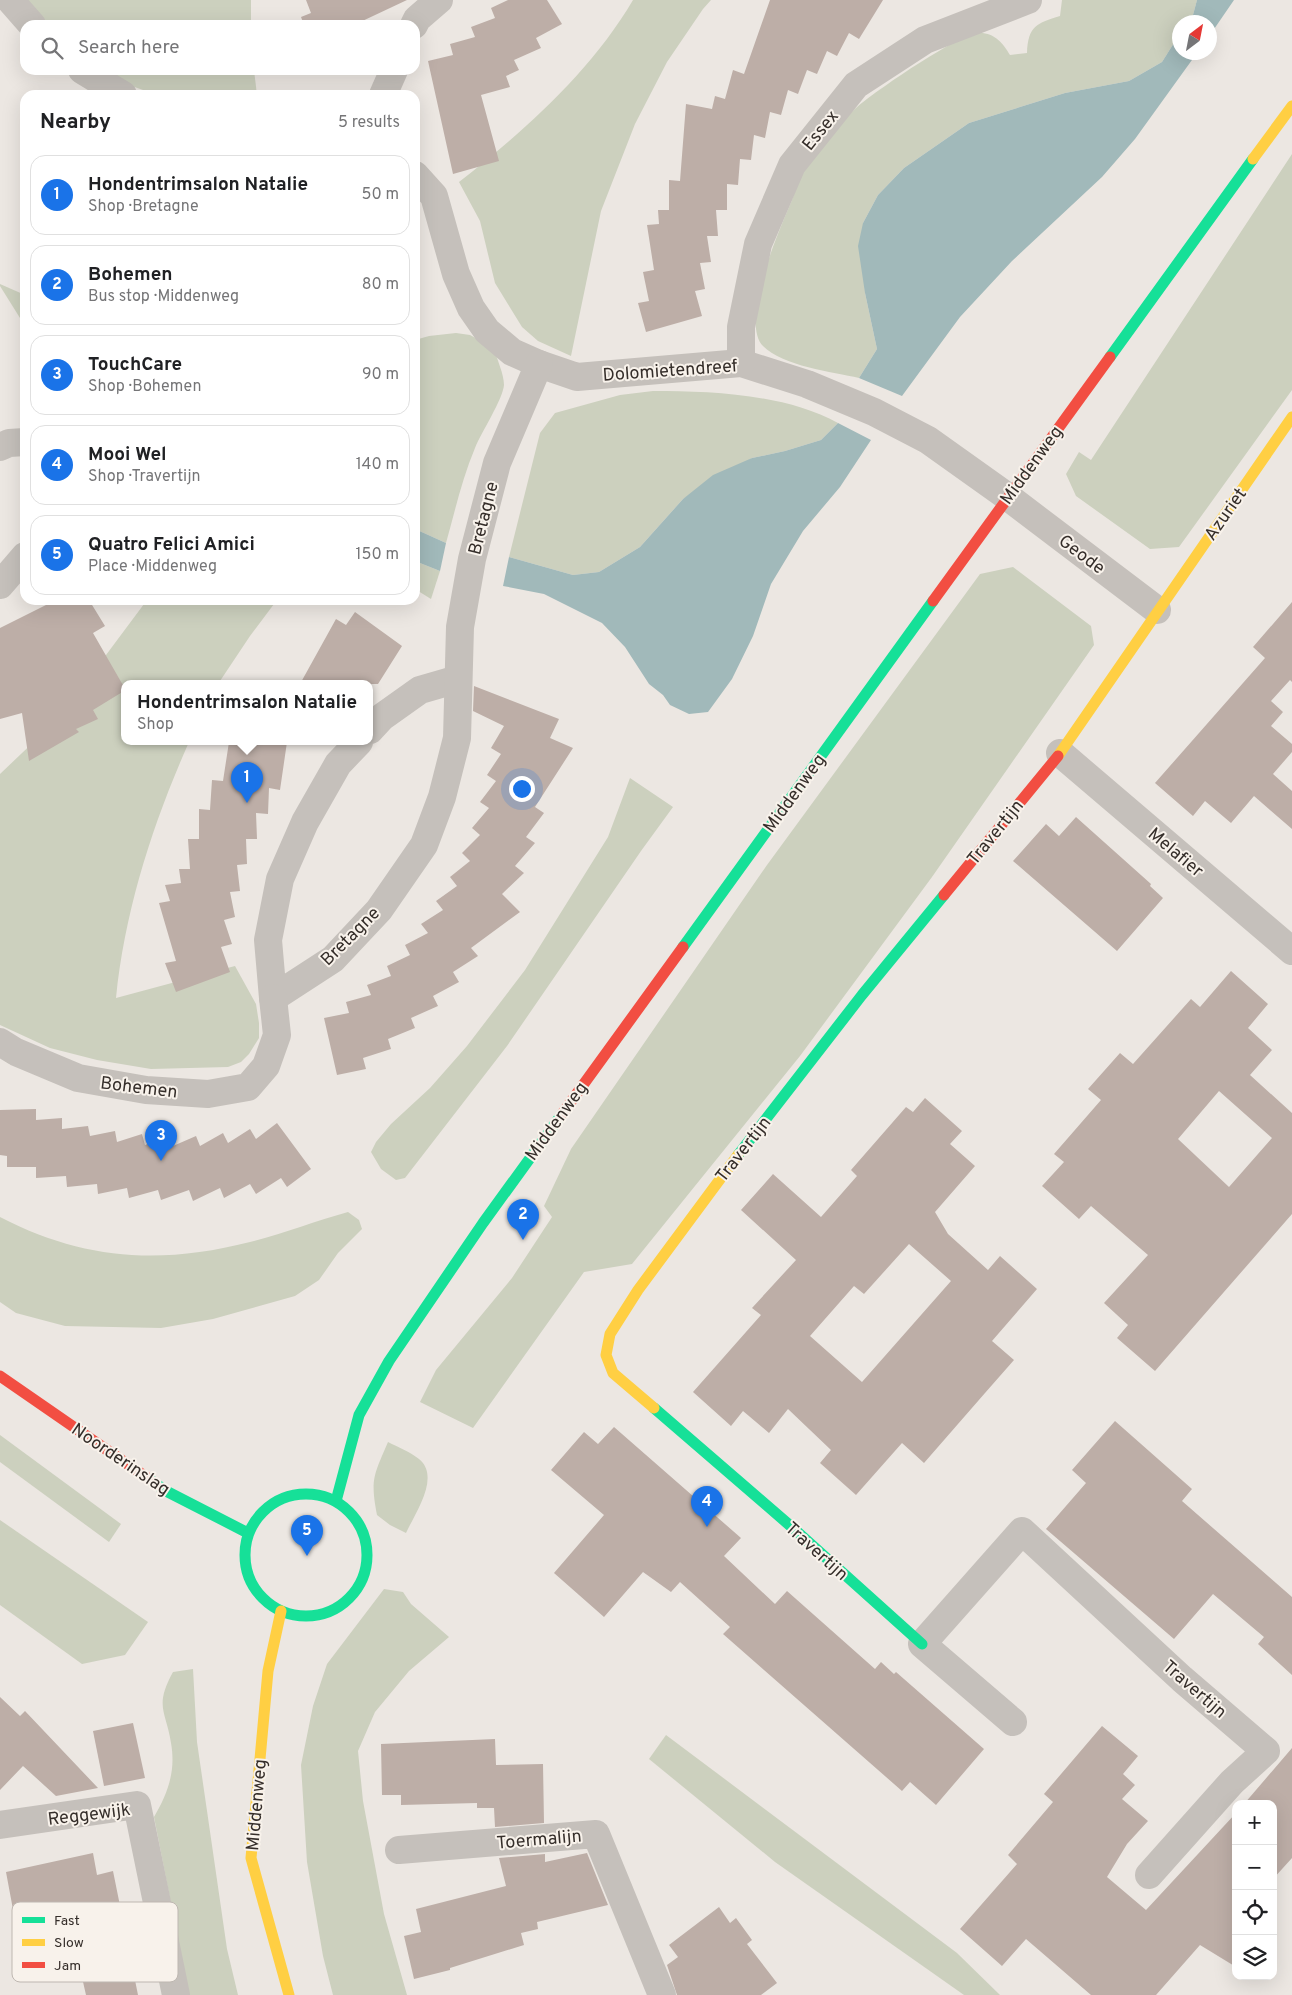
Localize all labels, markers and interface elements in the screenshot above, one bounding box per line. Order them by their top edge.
north arrow [1172,15,1217,60]
search box [20,20,420,75]
icon: search [38,34,66,62]
text: Search here [78,36,180,60]
street label: Essex [798,106,844,156]
text: Nearby [40,109,111,136]
text: 5 results [338,113,400,133]
text: Hondentrimsalon Natalie [88,173,308,197]
text: 1 [54,185,60,205]
text: 50 m [362,185,399,205]
text: Shop · Bretagne [88,197,199,217]
text: Bohemen [88,263,173,287]
text: 2 [52,275,62,295]
text: 80 m [362,275,399,295]
text: Bus stop · Middenweg [88,287,239,307]
text: TouchCare [88,353,182,377]
street label: Dolomietendreef [602,355,738,388]
text: 3 [52,365,62,385]
text: 90 m [362,365,399,385]
text: Shop · Bohemen [88,377,201,397]
street label: Middenweg [996,422,1069,510]
text: Mooi Wel [88,443,167,467]
text: 4 [52,455,62,475]
text: 140 m [356,455,399,475]
text: Shop · Travertijn [88,467,201,487]
street label: Bretagne [464,479,505,557]
street label: Azuriet [1200,484,1253,546]
street label: Geode [1053,530,1109,580]
text: Quatro Felici Amici [88,533,255,557]
text: 5 [52,545,62,565]
text: 150 m [356,545,399,565]
text: Place · Middenweg [88,557,217,577]
popup [121,680,373,745]
text: Hondentrimsalon Natalie [137,691,357,715]
text: Shop [137,715,174,735]
street label: Middenweg [759,750,832,838]
pin: 1 [231,762,263,803]
your location [509,776,535,802]
street label: Travertijn [963,796,1029,870]
street label: Melafier [1142,823,1208,883]
street label: Bretagne [317,903,386,972]
street label: Bohemen [99,1072,179,1105]
street label: Middenweg [521,1078,594,1166]
street label: Travertijn [711,1112,777,1188]
pin: 3 [145,1120,177,1161]
pin: 2 [507,1199,539,1240]
street label: Noorderinslag [66,1419,174,1502]
pin: 4 [691,1486,723,1527]
pin: 5 [291,1515,323,1556]
street label: Travertijn [779,1518,852,1587]
street label: Travertijn [1157,1656,1231,1724]
street label: Middenweg [242,1758,273,1852]
street label: Reggewijk [46,1799,132,1832]
map controls [1232,1800,1277,1980]
button: + [1232,1800,1277,1845]
street label: Toermalijn [496,1825,583,1856]
button: − [1232,1845,1277,1890]
button: locate [1232,1890,1277,1935]
legend [12,1902,178,1982]
text: Fast [54,1913,80,1930]
text: Slow [54,1935,84,1952]
button: layers [1232,1935,1277,1980]
text: Jam [54,1958,81,1975]

